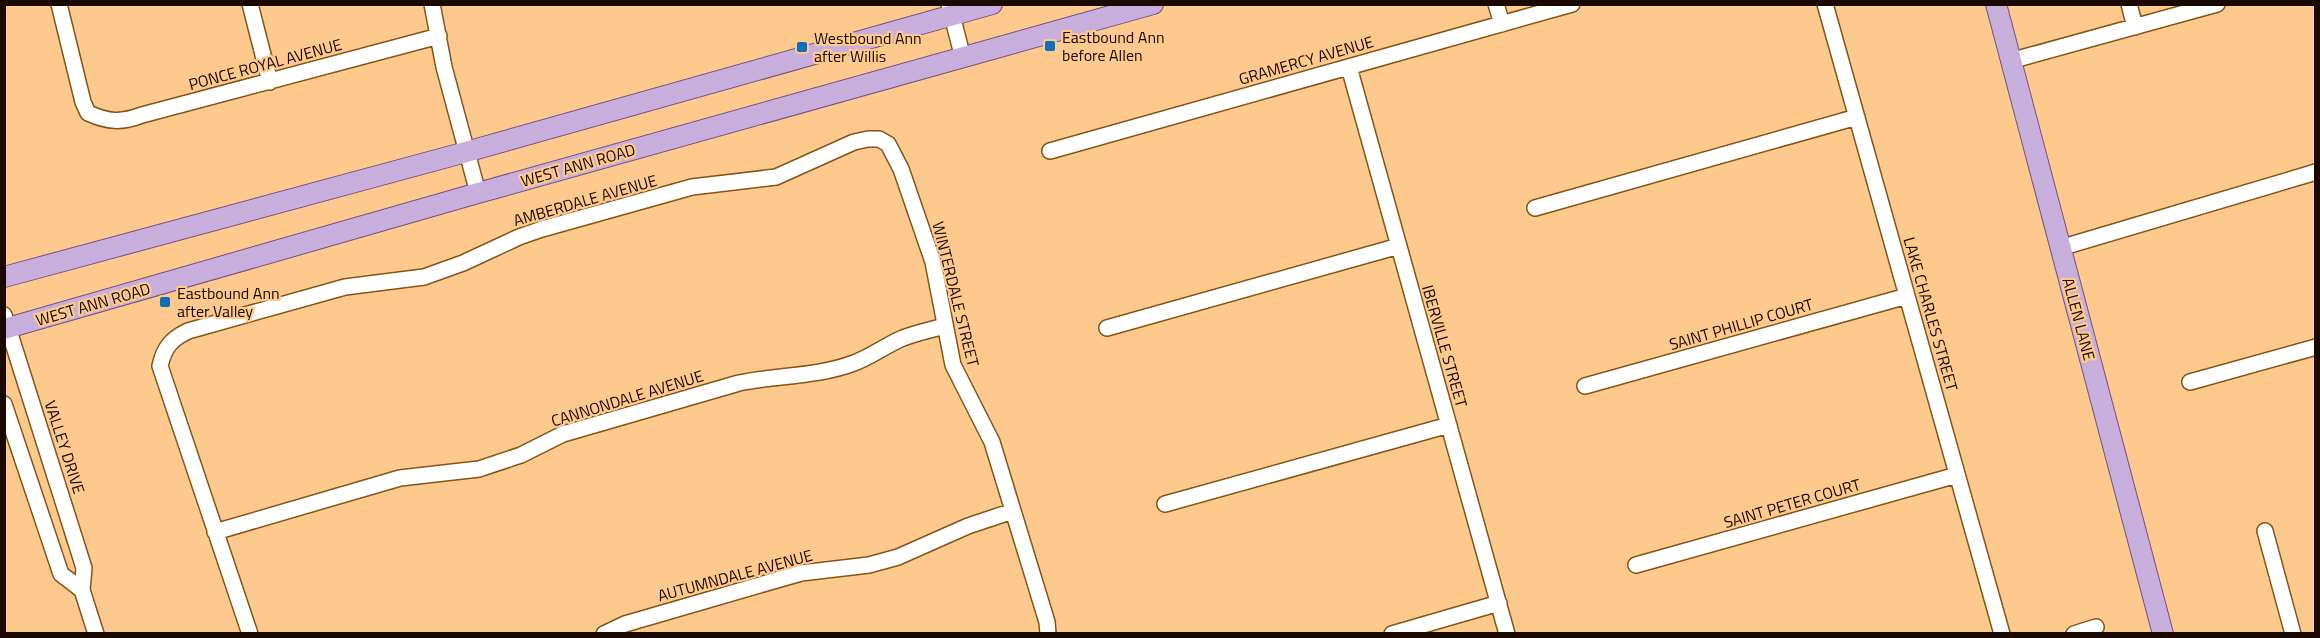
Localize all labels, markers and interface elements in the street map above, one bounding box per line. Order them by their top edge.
place label: Eastbound Ann before Allen [1062,25,1165,67]
place label: Westbound Ann after Willis [814,26,922,68]
street label: GRAMERCY AVENUE [1236,29,1376,91]
street label: PONCE ROYAL AVENUE [186,32,344,96]
marker: Eastbound Ann before Allen [1043,39,1057,53]
marker: Westbound Ann after Willis [795,40,809,54]
street label: WEST ANN ROAD [518,137,638,193]
street label: AMBERDALE AVENUE [510,168,660,232]
street label: WINTERDALE STREET [926,219,986,370]
street label: LAKE CHARLES STREET [1898,234,1965,394]
street label: ALLEN LANE [2056,275,2102,363]
street label: WEST ANN ROAD [33,276,153,332]
place label: Eastbound Ann after Valley [177,281,280,323]
street label: IBERVILLE STREET [1416,282,1474,411]
street label: SAINT PHILLIP COURT [1666,292,1816,356]
marker: Eastbound Ann after Valley [158,295,172,309]
street label: CANNONDALE AVENUE [548,363,706,433]
street label: VALLEY DRIVE [39,397,91,497]
street label: SAINT PETER COURT [1721,472,1864,534]
street label: AUTUMNDALE AVENUE [655,543,815,607]

